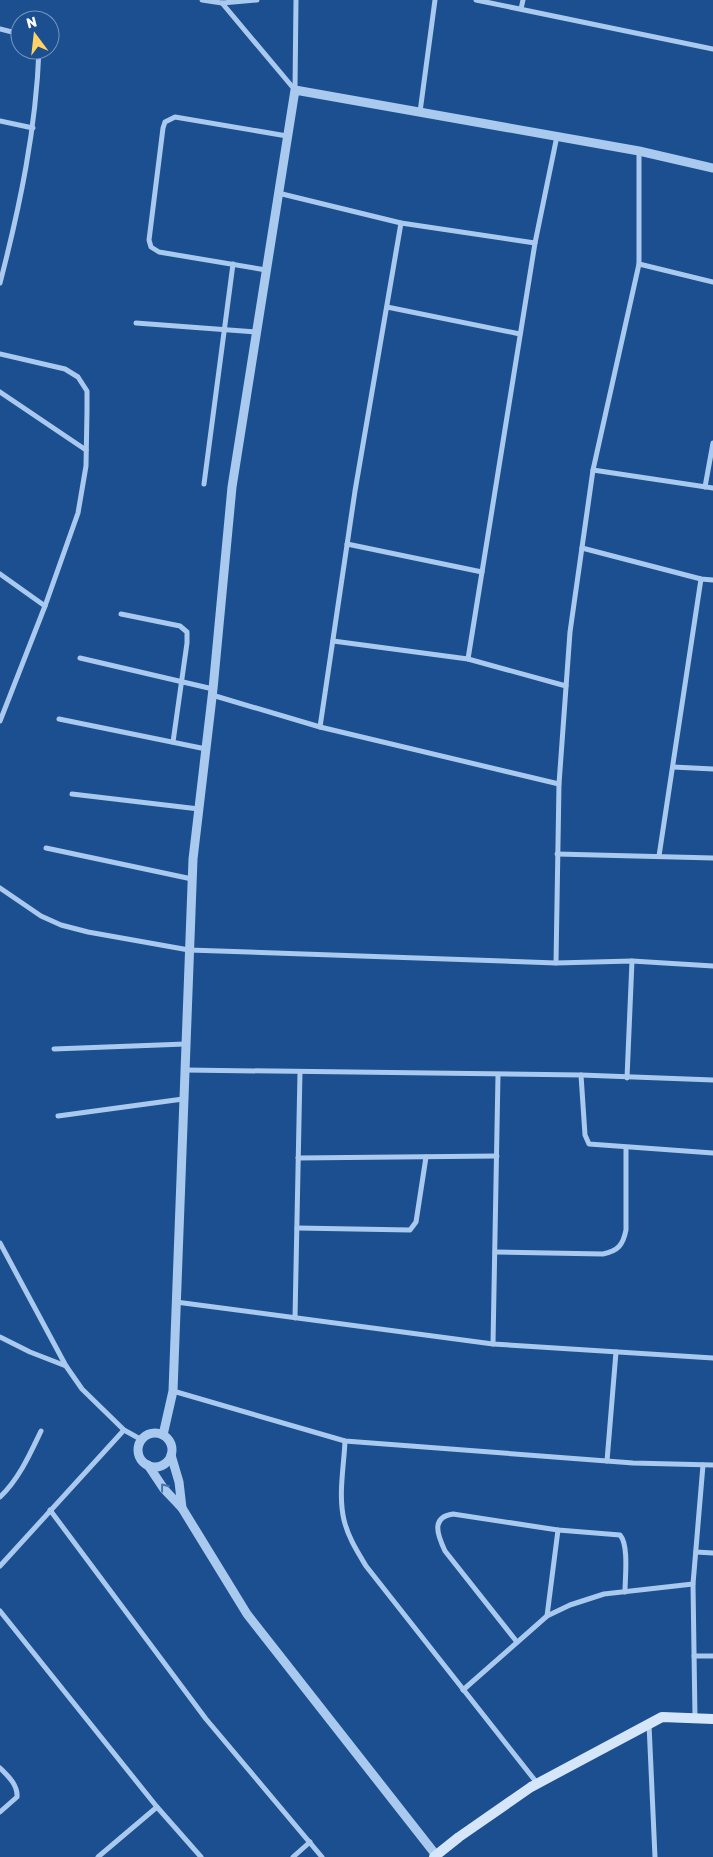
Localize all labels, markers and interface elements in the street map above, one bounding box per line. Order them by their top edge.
north arrow [10,10,60,60]
text: N [25,13,39,32]
one-way arrow [161,1484,169,1493]

